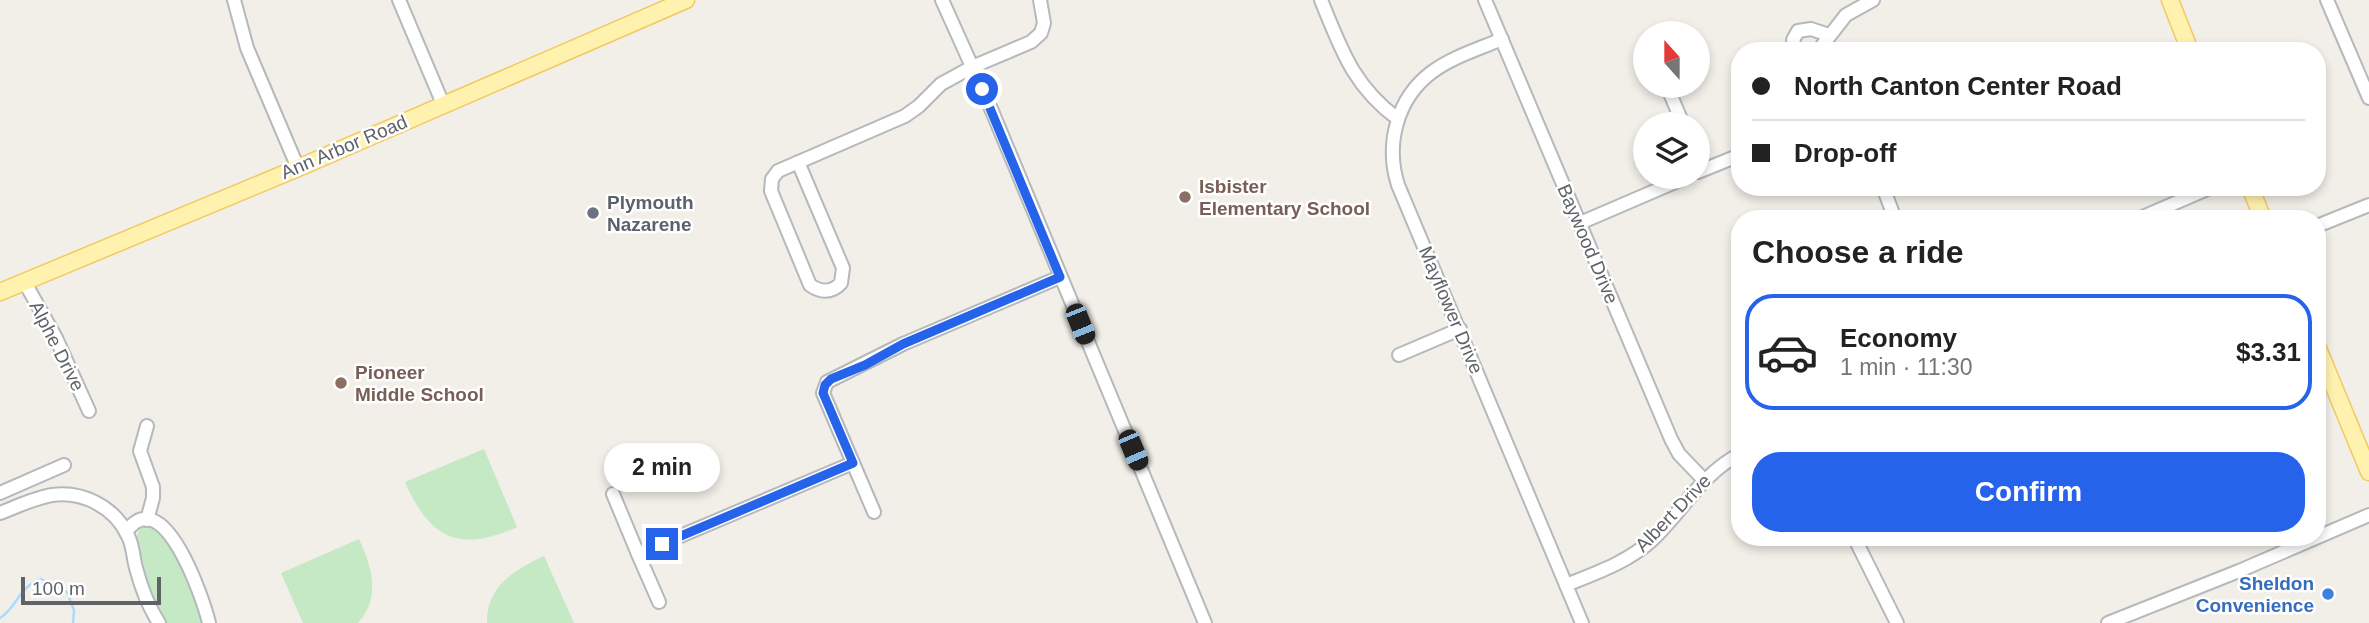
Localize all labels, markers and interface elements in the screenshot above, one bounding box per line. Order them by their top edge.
north arrow [1633,21,1710,98]
map controls [1633,21,1710,189]
text: North Canton Center Road [1794,71,2122,101]
route start [966,73,998,105]
street label: Ann Arbor Road [278,111,410,183]
button: layers [1633,112,1710,189]
text: Drop-off [1794,138,1897,168]
place label: Isbister Elementary School [1199,176,1370,219]
street label: Baywood Drive [1553,181,1623,307]
marker: Isbister Elementary School [1177,189,1193,205]
place label: Plymouth Nazarene [607,192,694,235]
marker: Plymouth Nazarene [585,205,601,221]
text: Choose a ride [1752,234,1964,270]
street label: Mayflower Drive [1415,243,1487,377]
street label: Alphe Drive [25,297,89,395]
car [1063,301,1098,347]
icon: car [1756,321,1819,384]
text: Economy [1840,323,1957,353]
text: $3.31 [2236,337,2301,367]
text: 1 min · 11:30 [1840,354,1973,380]
place label: Pioneer Middle School [355,362,484,405]
marker: Pioneer Middle School [333,375,349,391]
car [1116,427,1151,473]
callout: 2 min [604,442,720,491]
button: Confirm [1752,452,2305,532]
text: 2 min [632,454,692,480]
street label: Albert Drive [1631,470,1715,556]
route end [646,528,678,560]
place label: Sheldon Convenience [2196,573,2314,616]
scale bar [21,574,161,606]
text: 100 m [32,578,85,599]
marker: Sheldon Convenience [2320,586,2336,602]

